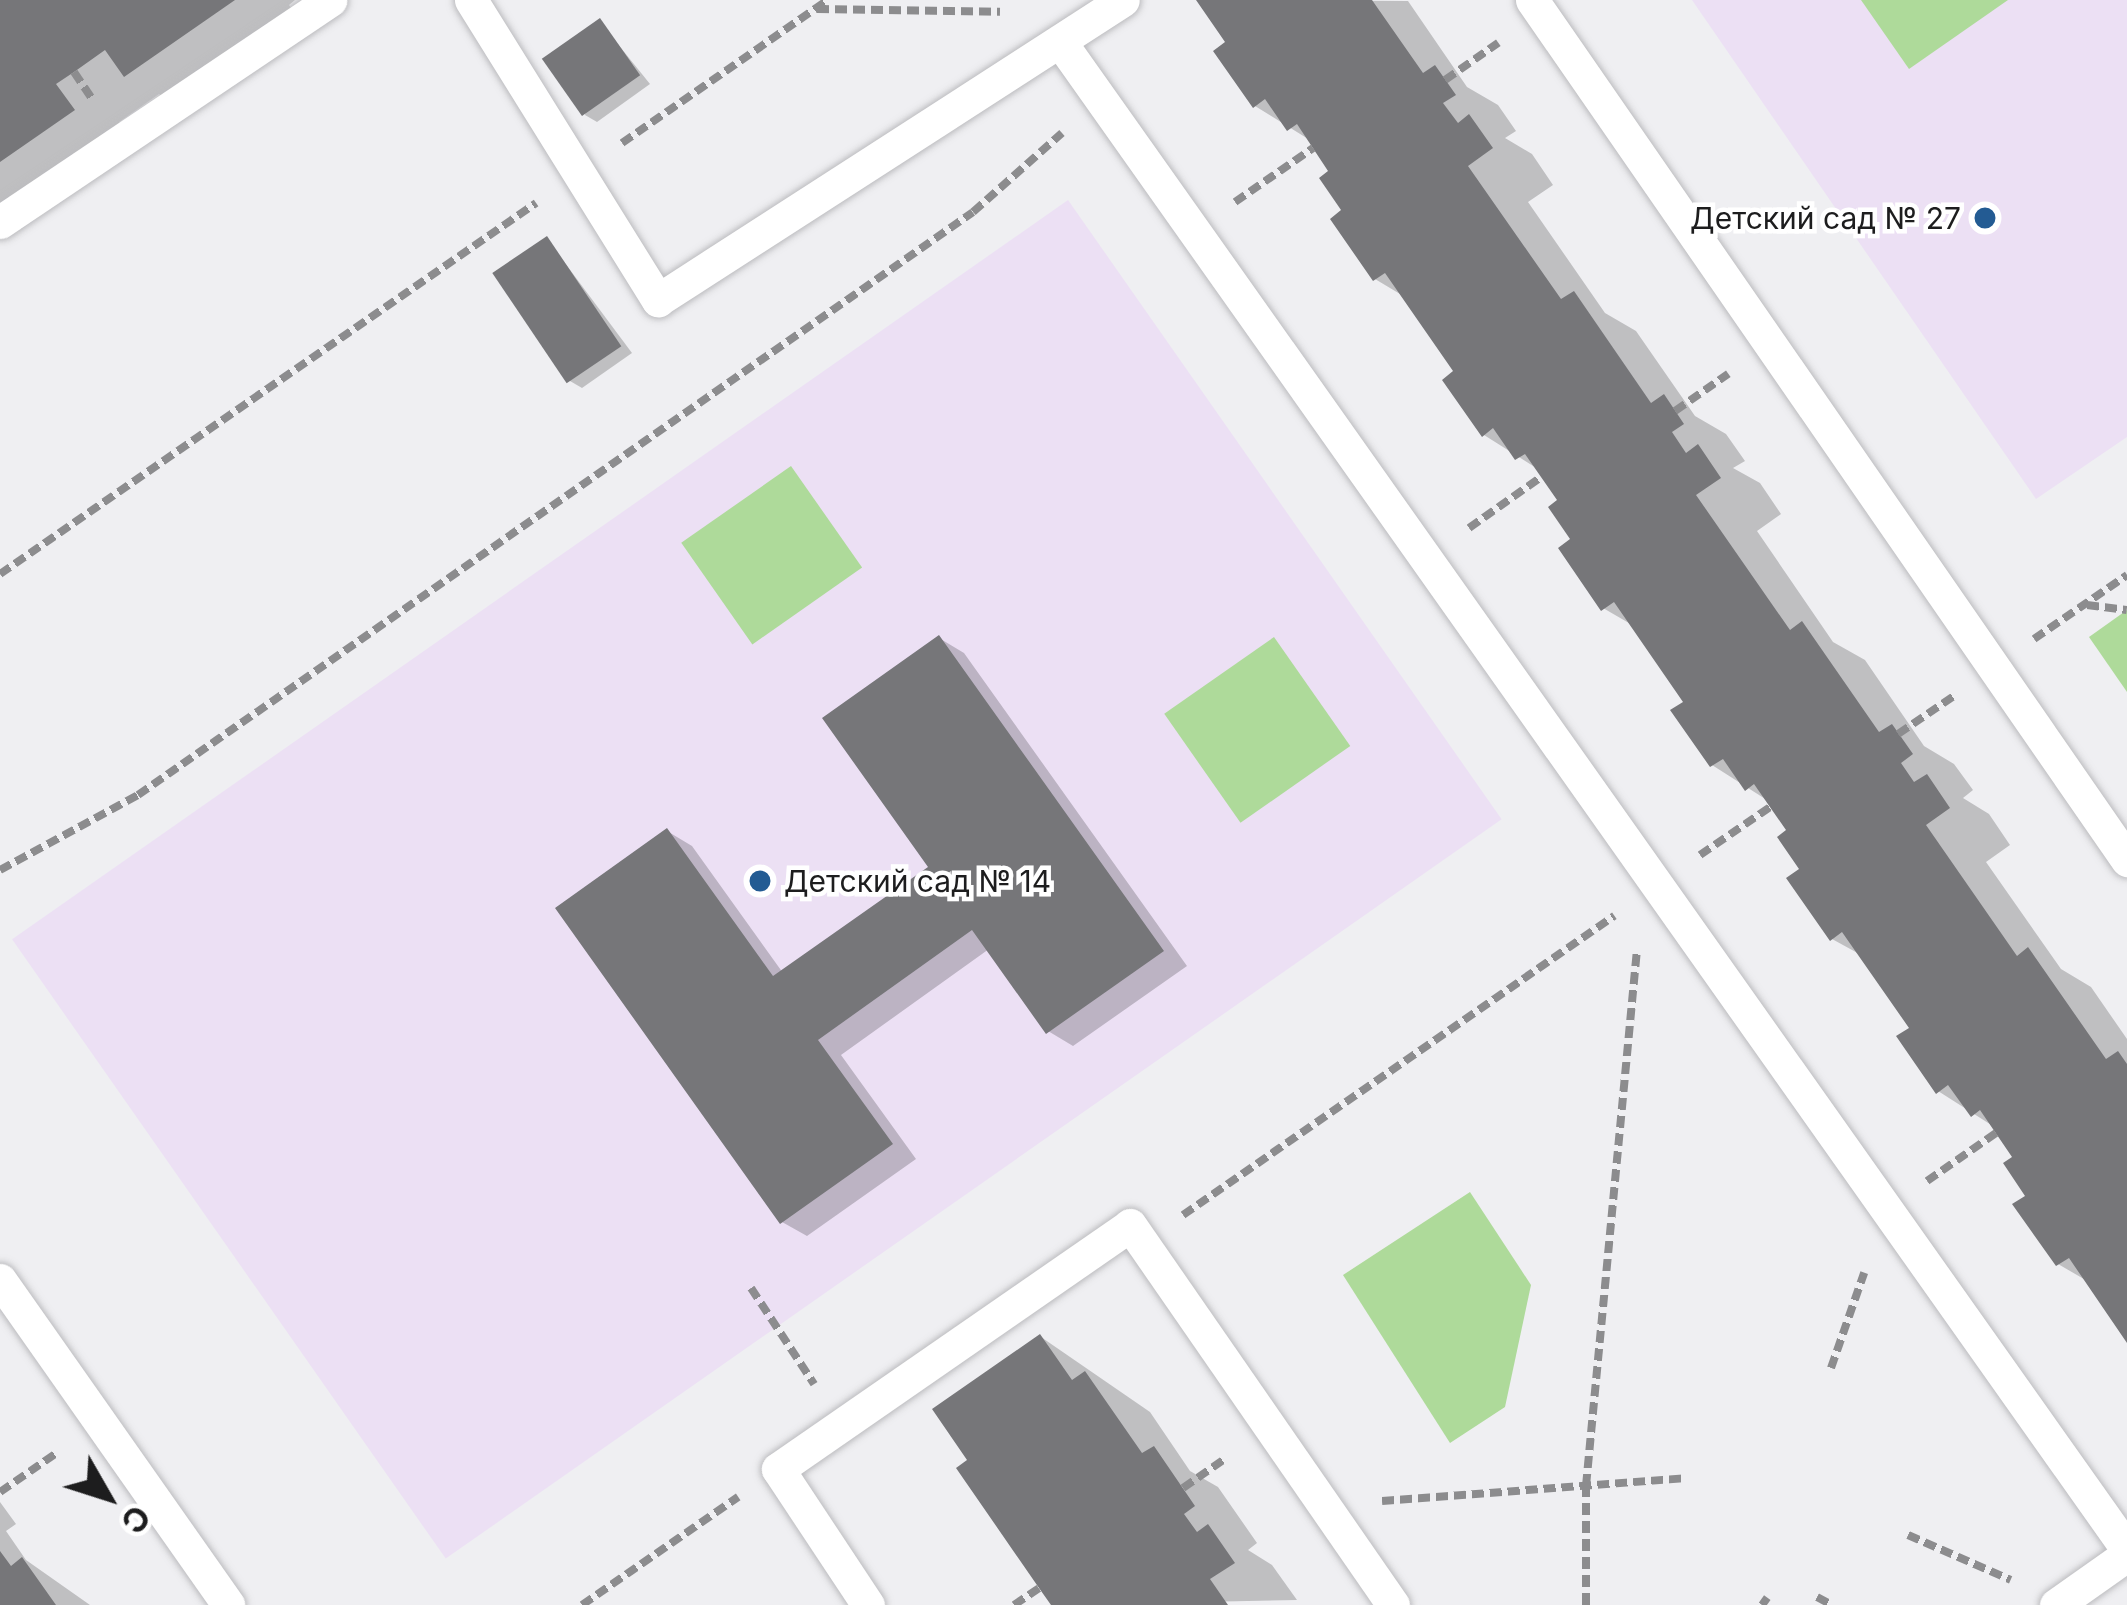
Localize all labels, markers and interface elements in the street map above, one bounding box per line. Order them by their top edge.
place label: Детский сад № 27 [1690,200,1961,236]
marker: Детский сад № 27 [1972,205,1998,231]
place label: Детский сад № 14 [784,863,1051,899]
marker: Детский сад № 14 [747,868,773,894]
north arrow [48,1437,168,1557]
text: С [113,1498,159,1542]

